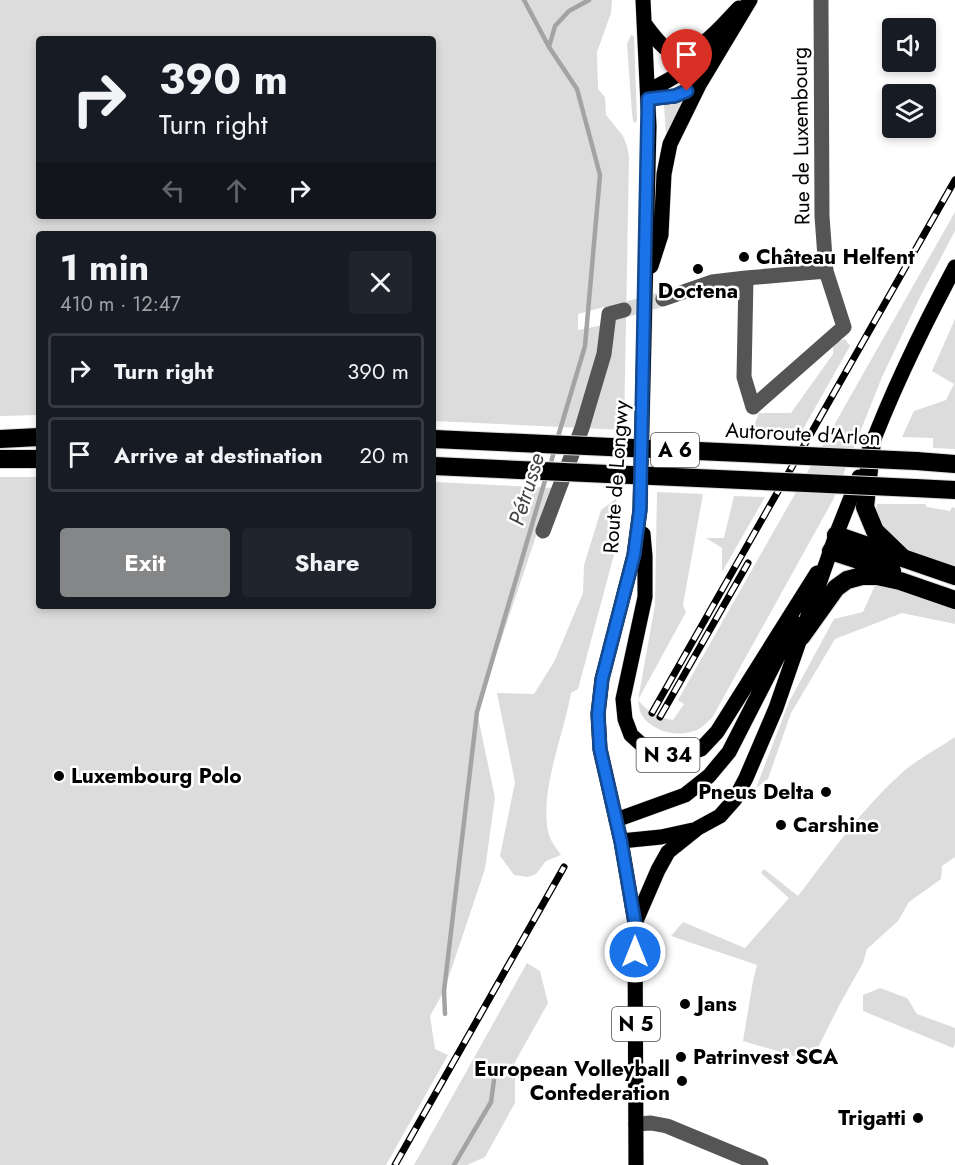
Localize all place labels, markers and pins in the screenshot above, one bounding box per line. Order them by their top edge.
pin [661,29,712,91]
place label: Château Helfent [756,242,915,272]
marker: Château Helfent [737,250,751,264]
marker: Doctena [691,262,705,276]
place label: Doctena [658,276,738,306]
place label: Luxembourg Polo [71,761,242,791]
marker: Luxembourg Polo [52,769,66,783]
place label: Pneus Delta [698,777,814,807]
marker: Pneus Delta [819,785,833,799]
place label: Carshine [793,810,879,840]
marker: Carshine [774,818,788,832]
place label: Jans [693,989,737,1019]
marker: Jans [678,997,692,1011]
place label: Patrinvest SCA [693,1042,839,1072]
marker: Patrinvest SCA [674,1050,688,1064]
place label: European Volleyball Confederation [474,1054,670,1108]
marker: European Volleyball Confederation [675,1074,689,1088]
place label: Trigatti [838,1103,906,1133]
marker: Trigatti [911,1111,925,1125]

